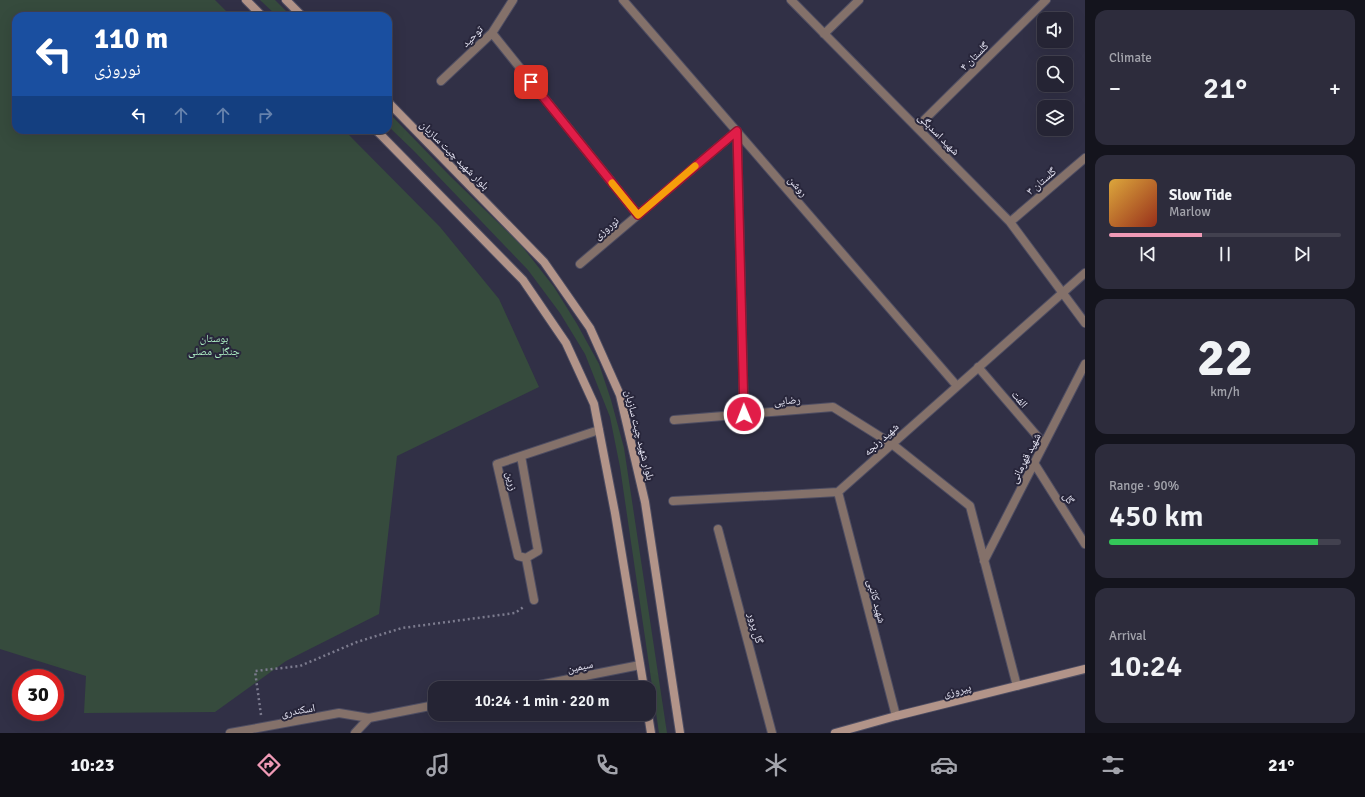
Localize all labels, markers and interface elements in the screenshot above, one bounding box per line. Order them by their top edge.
map controls [1037,12,1073,136]
button: sound [1037,12,1073,48]
text: 110 m [94,22,168,56]
street label: توحید [459,22,486,50]
icon: left [28,28,80,80]
street label: گلستان ۴ [957,39,992,73]
text: Climate [1109,50,1152,66]
button: search [1037,56,1073,92]
text: نوروزی [94,58,141,80]
pin [514,65,548,99]
text: 21° [1203,70,1247,107]
icon: arrive [520,71,542,93]
text: − [1109,75,1121,102]
text: + [1329,75,1341,102]
button: layers [1037,100,1073,136]
icon: left [128,104,150,126]
icon: ahead [170,104,192,126]
icon: ahead [212,104,234,126]
icon: right [254,104,276,126]
street label: شهید اسدبگی [915,111,962,158]
street label: بلوار شهید چیت سازیان [417,118,492,193]
street label: گلستان ۳ [1024,165,1059,198]
street label: روشن [785,173,810,199]
text: Slow Tide [1169,186,1232,204]
text: Marlow [1169,204,1211,220]
street label: نوروزی [591,214,621,243]
icon: previous [1137,243,1159,265]
icon: pause [1214,243,1236,265]
icon: next [1291,243,1313,265]
text: 22 [1197,326,1253,390]
park label: بوستان جنگلی مصلی [188,332,240,358]
text: km/h [1210,384,1240,400]
street label: الفت [1009,388,1030,410]
street label: بلوار شهید چیت سازیان [622,389,657,482]
position arrow [723,393,765,435]
street label: رضایی [773,393,801,408]
street label: شهید رنجه [861,420,902,458]
street label: شهید قهرمانی [1007,431,1044,486]
street label: زرین [503,471,520,492]
text: Range · 90% [1109,478,1179,494]
street label: گل [1060,490,1077,507]
text: 450 km [1109,498,1204,535]
street label: شهید کاتبی [864,578,889,625]
street label: گل پرور [745,610,766,645]
text: Arrival [1109,628,1146,644]
text: 10:24 [1109,648,1182,685]
street label: سیمین [566,658,594,675]
speed limit sign: 30 [12,669,64,721]
street label: پیروزی [942,681,973,700]
text: 10:24 · 1 min · 220 m [475,692,609,710]
street label: اسکندری [280,701,316,720]
icon: directions [255,751,283,779]
icon: music [424,751,452,779]
icon: phone [593,751,621,779]
icon: climate [762,751,790,779]
icon: car [930,751,958,779]
icon: filters [1099,751,1127,779]
text: 10:23 [70,754,115,776]
text: 21° [1268,754,1295,776]

